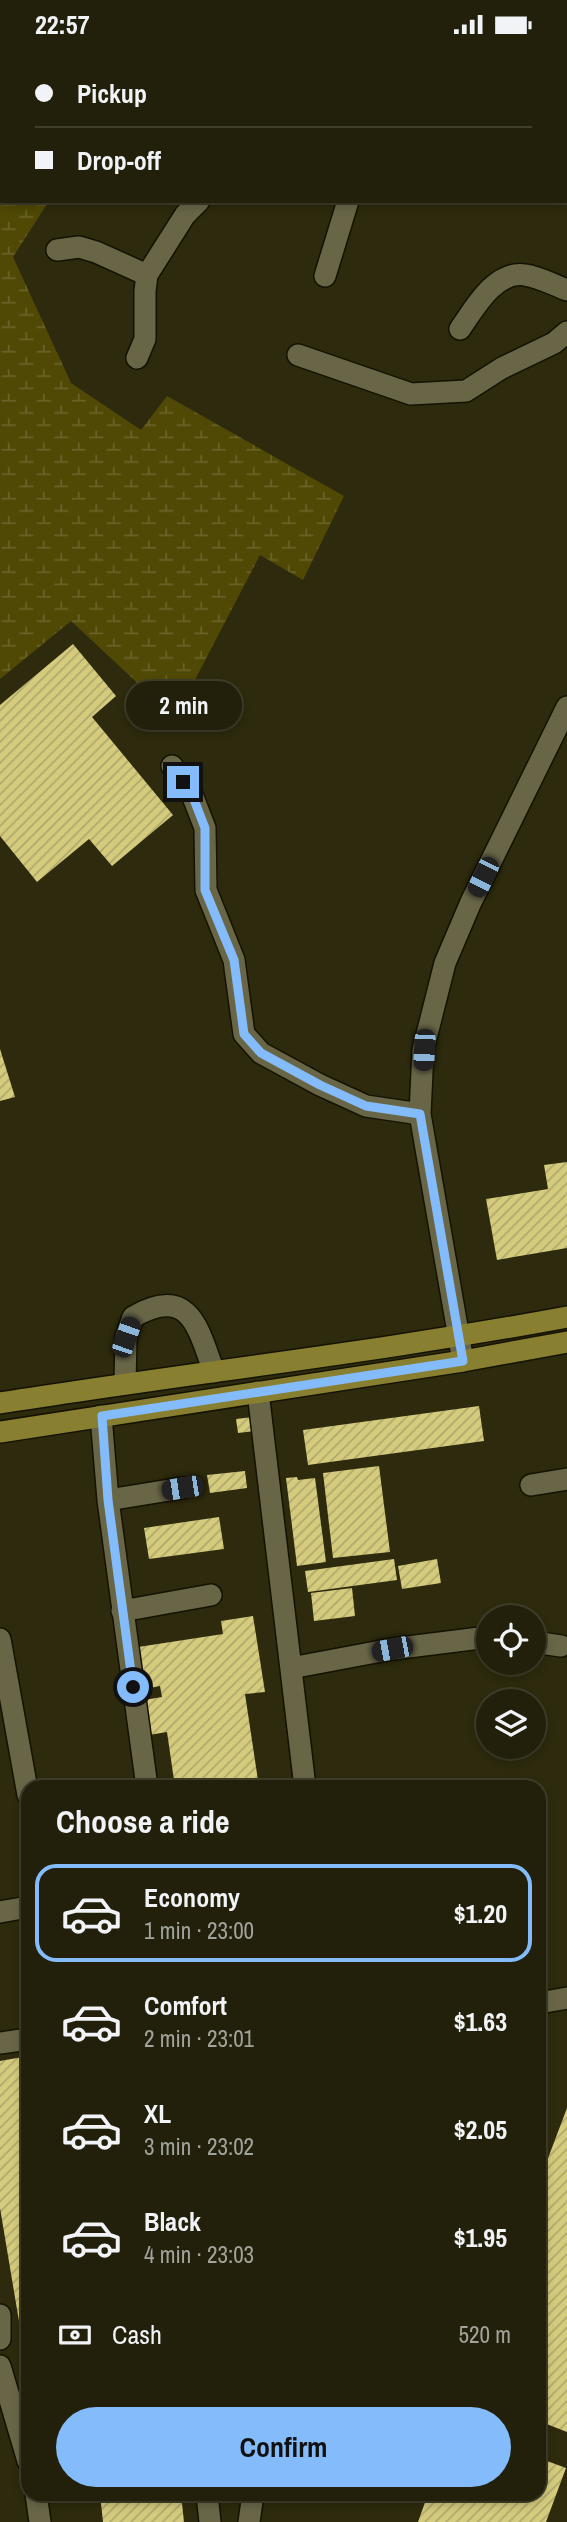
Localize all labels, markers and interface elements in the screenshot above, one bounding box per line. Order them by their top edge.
text: 22:57 [35,7,90,42]
text: Pickup [77,76,147,111]
text: Drop-off [77,143,161,178]
callout: 2 min [125,681,241,729]
text: 2 min [159,690,209,721]
route end [167,766,199,798]
car [465,854,502,900]
car [413,1028,436,1072]
car [110,1314,143,1360]
car [160,1474,205,1502]
map controls [476,1605,546,1759]
button: locate [476,1605,546,1675]
car [370,1635,415,1663]
route start [117,1671,149,1703]
button: layers [476,1689,546,1759]
text: Choose a ride [56,1800,230,1843]
text: Economy [144,1880,240,1915]
icon: car [60,1882,123,1945]
text: $1.20 [454,1896,507,1931]
text: 1 min · 23:00 [144,1915,254,1946]
text: Comfort [144,1988,227,2023]
icon: car [60,1990,123,2053]
text: $1.63 [454,2004,507,2039]
text: 2 min · 23:01 [144,2023,254,2054]
text: XL [144,2096,171,2131]
icon: car [60,2098,123,2161]
text: $2.05 [454,2112,507,2147]
text: 3 min · 23:02 [144,2131,254,2162]
text: Black [144,2204,201,2239]
icon: car [60,2206,123,2269]
text: $1.95 [454,2220,507,2255]
text: 4 min · 23:03 [144,2239,254,2270]
icon: cash [56,2316,94,2354]
text: Cash [112,2317,162,2352]
text: 520 m [459,2319,511,2350]
button: Confirm [56,2407,511,2487]

